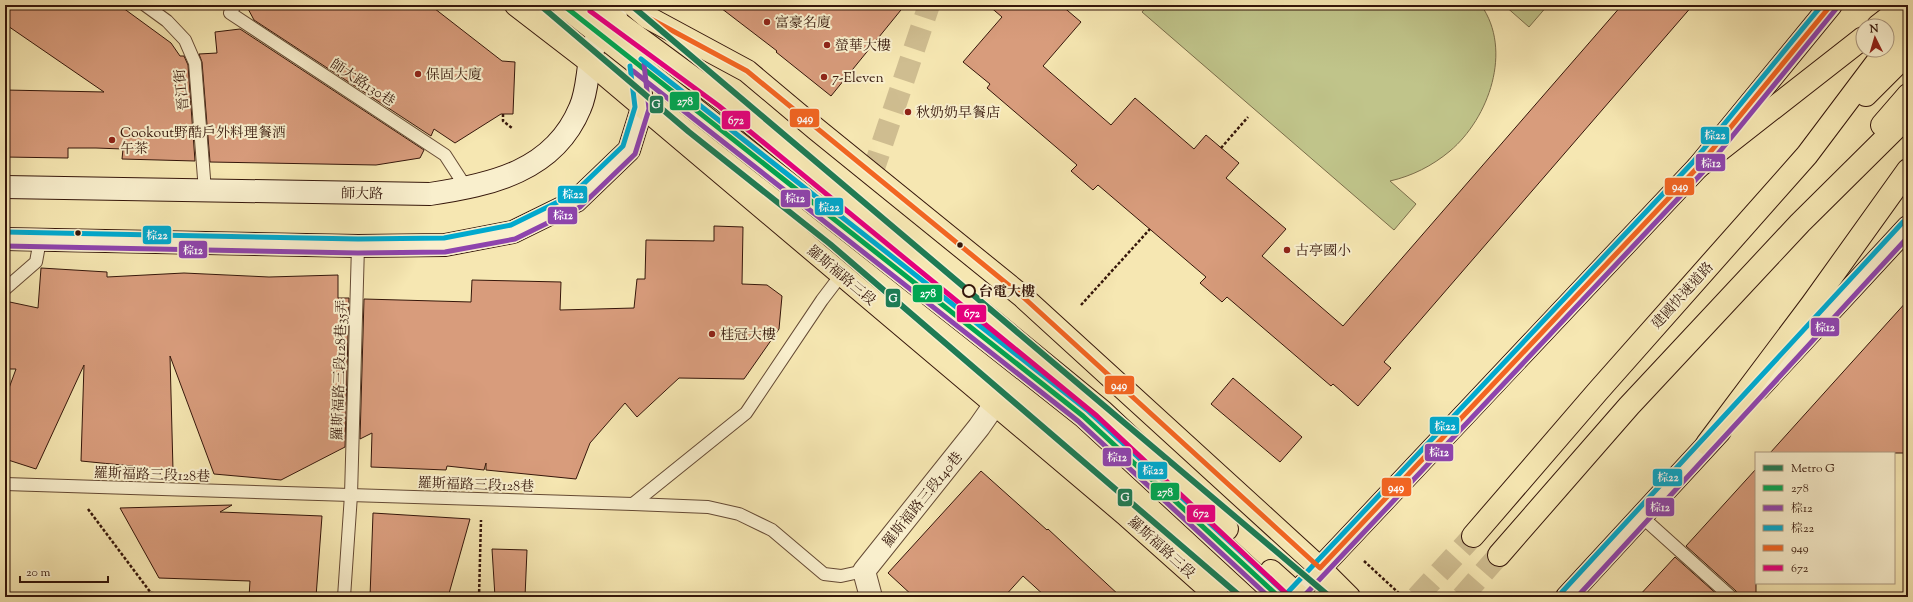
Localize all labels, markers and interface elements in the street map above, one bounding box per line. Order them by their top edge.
place label: 富豪名廈 [775,14,831,34]
marker: 富豪名廈 [762,17,772,27]
north arrow [1855,18,1895,58]
text: N [1868,21,1880,37]
place label: 螢華大樓 [835,37,891,57]
marker: 螢華大樓 [822,40,832,50]
street label: 師大路130巷 [326,55,398,112]
place label: 保固大廈 [426,66,482,86]
street label: 晉江街 [171,68,195,112]
marker: 保固大廈 [413,69,423,79]
place label: 7-Eleven [832,69,884,89]
marker: 7-Eleven [819,72,829,82]
line badge: 278 [669,91,700,111]
text: 278 [677,94,694,110]
line badge: G [649,95,664,114]
text: G [652,97,661,113]
place label: 秋奶奶早餐店 [916,104,1000,124]
marker: 秋奶奶早餐店 [903,107,913,117]
line badge: 949 [789,108,820,128]
line badge: 672 [721,110,751,130]
text: 949 [797,111,814,127]
text: 672 [728,113,745,129]
place label: Cookout野酷戶外料理餐酒 午茶 [120,124,286,160]
line badge: 棕22 [1700,126,1730,145]
text: 棕22 [1704,128,1726,144]
marker: Cookout野酷戶外料理餐酒 午茶 [107,135,117,145]
line badge: 棕12 [1695,153,1726,172]
text: 棕12 [1701,156,1722,172]
line badge: 949 [1664,177,1695,196]
text: 949 [1672,179,1689,195]
street label: 師大路 [341,185,383,205]
line badge: 棕22 [557,185,588,204]
text: 棕22 [562,187,584,203]
line badge: 棕12 [780,189,811,208]
text: 棕12 [785,191,806,207]
line badge: 棕22 [814,197,844,216]
text: 棕22 [818,200,840,216]
line badge: 棕12 [547,206,578,225]
text: 棕12 [553,208,574,224]
line badge: 棕22 [142,225,172,245]
unlabelled marker [73,228,83,238]
text: 棕22 [146,228,168,244]
line badge: 棕12 [178,240,208,259]
unlabelled marker [955,240,965,250]
street label: 羅斯福路三段 [802,242,879,311]
place label: 古亭國小 [1295,242,1351,262]
text: 棕12 [183,243,204,259]
marker: 古亭國小 [1282,245,1292,255]
street label: 建國快速道路 [1648,258,1719,334]
place label: 台電大樓 [979,283,1035,303]
line badge: 278 [912,284,943,303]
marker: 台電大樓 [962,284,976,298]
text: 278 [920,286,937,302]
line badge: G [885,288,901,308]
text: G [889,291,898,307]
street label: 羅斯福路三段128巷35弄 [329,299,353,441]
line badge: 672 [956,304,987,323]
text: 672 [964,306,981,322]
line badge: 棕12 [1810,317,1840,337]
text: 棕12 [1815,320,1836,336]
place label: 桂冠大樓 [720,326,776,346]
marker: 桂冠大樓 [707,329,717,339]
line badge: 949 [1104,375,1135,395]
text: 949 [1111,378,1128,394]
line badge: 棕22 [1429,416,1460,435]
text: 棕22 [1434,419,1456,435]
line badge: 棕12 [1424,443,1454,462]
text: 棕12 [1429,445,1450,461]
line badge: 棕12 [1102,447,1132,467]
street label: 羅斯福路三段140巷 [879,448,968,552]
text: 棕12 [1107,450,1128,466]
legend [1755,452,1895,584]
text: Metro G [1791,460,1835,478]
line badge: 棕22 [1137,461,1168,480]
text: 棕22 [1142,463,1164,479]
street label: 羅斯福路三段128巷 [93,464,210,488]
line badge: 棕22 [1652,468,1683,487]
text: 棕22 [1657,470,1679,486]
street label: 羅斯福路三段128巷 [417,474,534,498]
line badge: 949 [1381,477,1412,497]
text: 949 [1388,480,1405,496]
text: 278 [1791,480,1809,498]
line badge: 278 [1150,482,1180,501]
text: 278 [1157,485,1174,501]
line badge: G [1117,488,1133,507]
text: G [1121,490,1130,506]
line badge: 棕12 [1645,497,1675,517]
text: 棕12 [1650,500,1671,516]
text: 棕12 [1791,500,1813,518]
line badge: 672 [1186,504,1216,523]
text: 672 [1193,506,1210,522]
street label: 羅斯福路三段 [1123,513,1199,584]
text: 棕22 [1791,520,1815,538]
text: 949 [1791,540,1809,558]
scale bar [20,558,108,584]
text: 672 [1791,560,1809,578]
text: 20 m [26,564,51,582]

